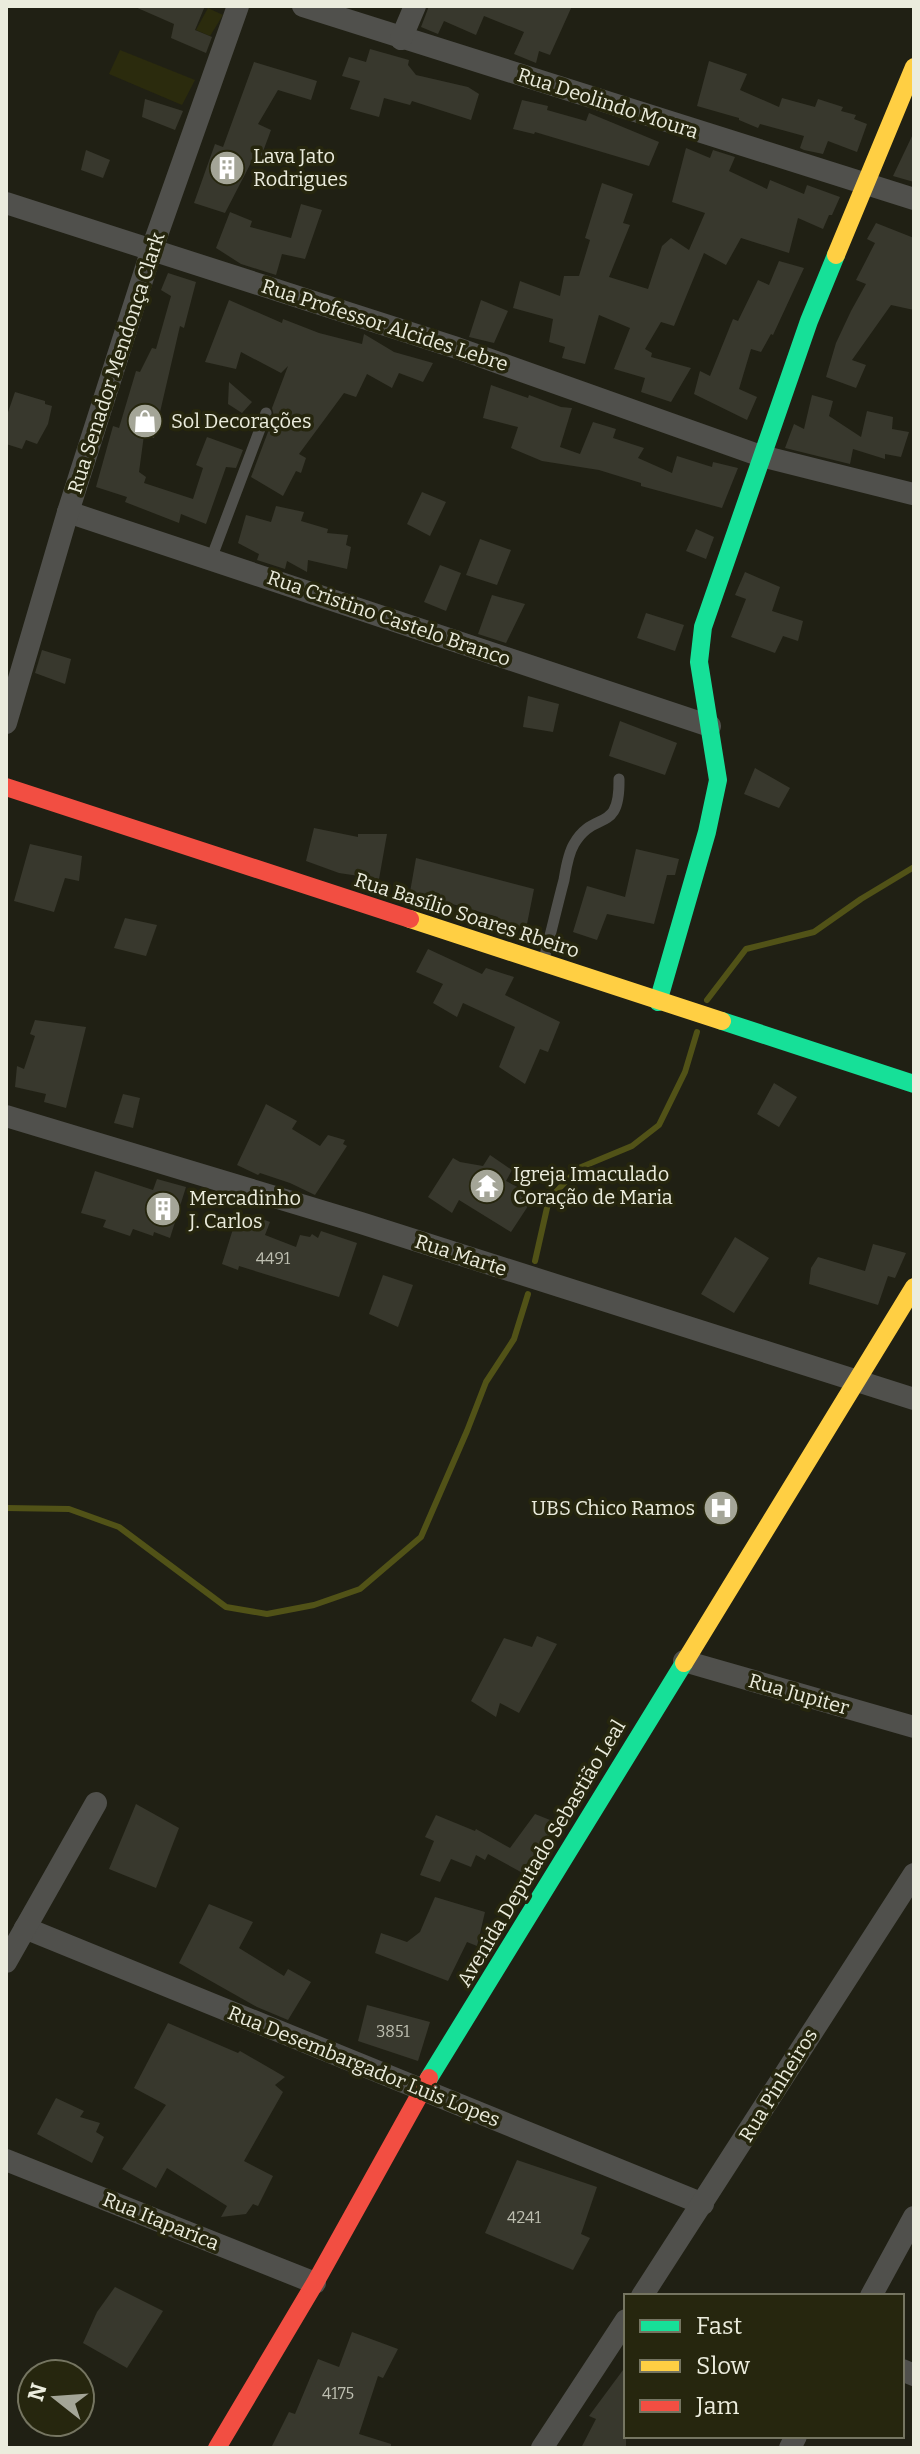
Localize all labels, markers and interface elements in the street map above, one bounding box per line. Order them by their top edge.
street label: Rua Deolindo Moura [514,62,702,144]
place label: Lava Jato Rodrigues [253,144,348,191]
building icon: Lava Jato Rodrigues [208,149,246,187]
street label: Rua Senador Mendonça Clark [62,229,170,497]
street label: Rua Professor Alcides Lebre [259,274,511,376]
shop icon: Sol Decorações [126,402,164,440]
place label: Sol Decorações [171,409,312,433]
street label: Rua Cristino Castelo Branco [264,565,514,671]
street label: Rua Basílio Soares Rbeiro [352,867,582,963]
place label: Igreja Imaculado Coração de Maria [513,1162,673,1209]
temple icon: Igreja Imaculado Coração de Maria [468,1167,506,1205]
place label: Mercadinho J. Carlos [188,1186,301,1233]
building icon: Mercadinho J. Carlos [144,1190,182,1228]
street label: Rua Marte [412,1229,510,1281]
house number: 4491 [256,1249,291,1268]
hospital icon: UBS Chico Ramos [702,1489,740,1527]
place label: UBS Chico Ramos [531,1496,695,1520]
street label: Rua Jupiter [746,1668,852,1720]
street label: Avenida Deputado Sebastião Leal [452,1715,630,1991]
street label: Rua Desembargador Luis Lopes [224,2000,504,2132]
house number: 3851 [376,2022,410,2041]
street label: Rua Pinheiros [734,2024,822,2146]
street label: Rua Itaparica [99,2187,223,2255]
house number: 4241 [507,2208,541,2227]
legend [624,2294,904,2438]
text: Fast [696,2312,742,2340]
text: Slow [696,2352,751,2380]
north arrow [16,2358,96,2438]
text: N [22,2380,53,2404]
house number: 4175 [322,2384,354,2403]
text: Jam [695,2392,740,2420]

